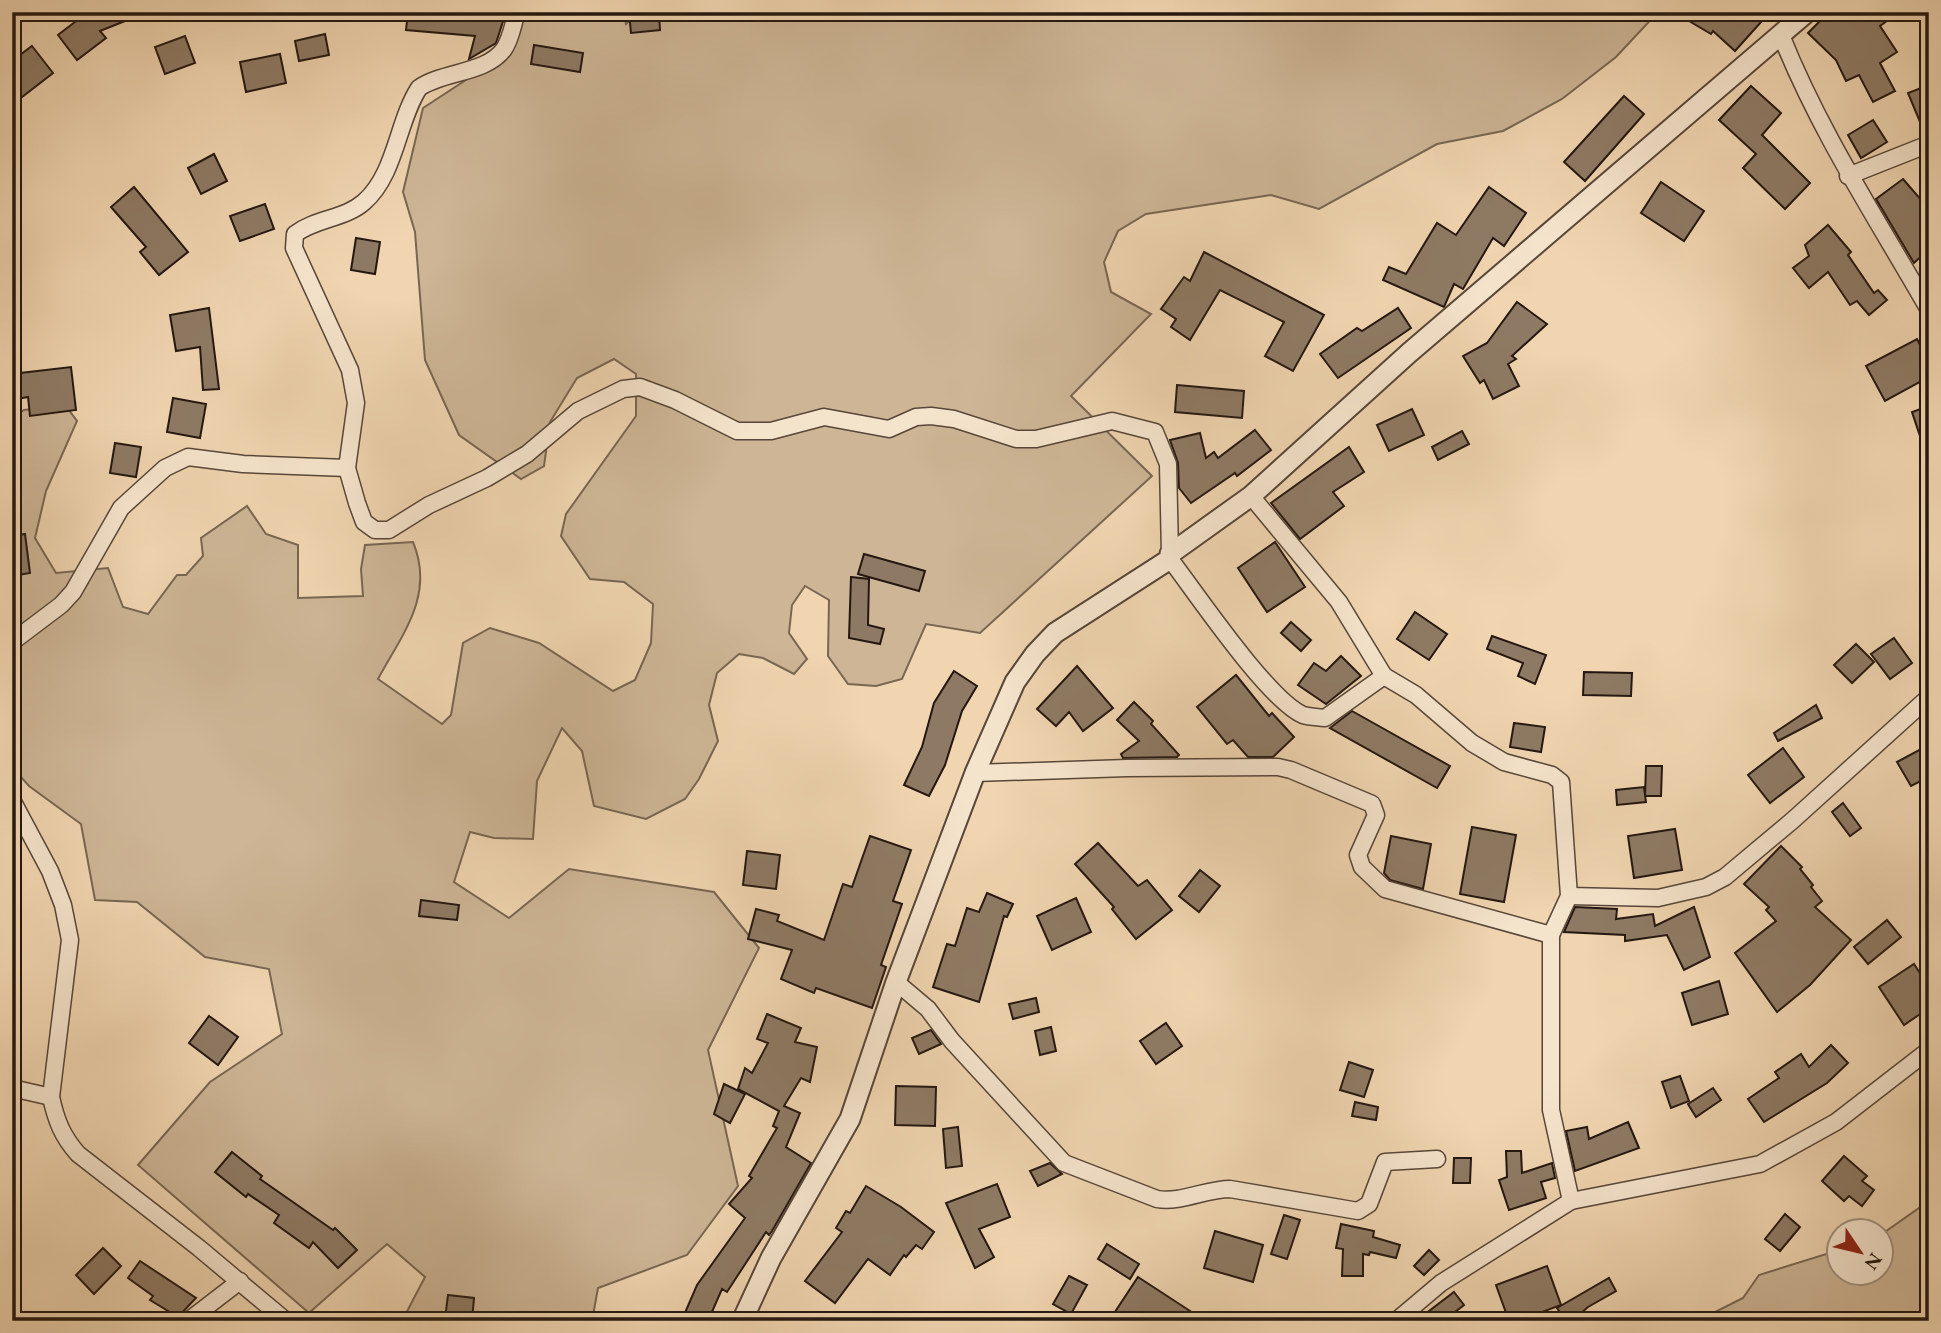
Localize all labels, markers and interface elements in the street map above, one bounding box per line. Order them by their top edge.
north arrow [1826,1218,1896,1288]
text: N [1859,1248,1888,1275]

